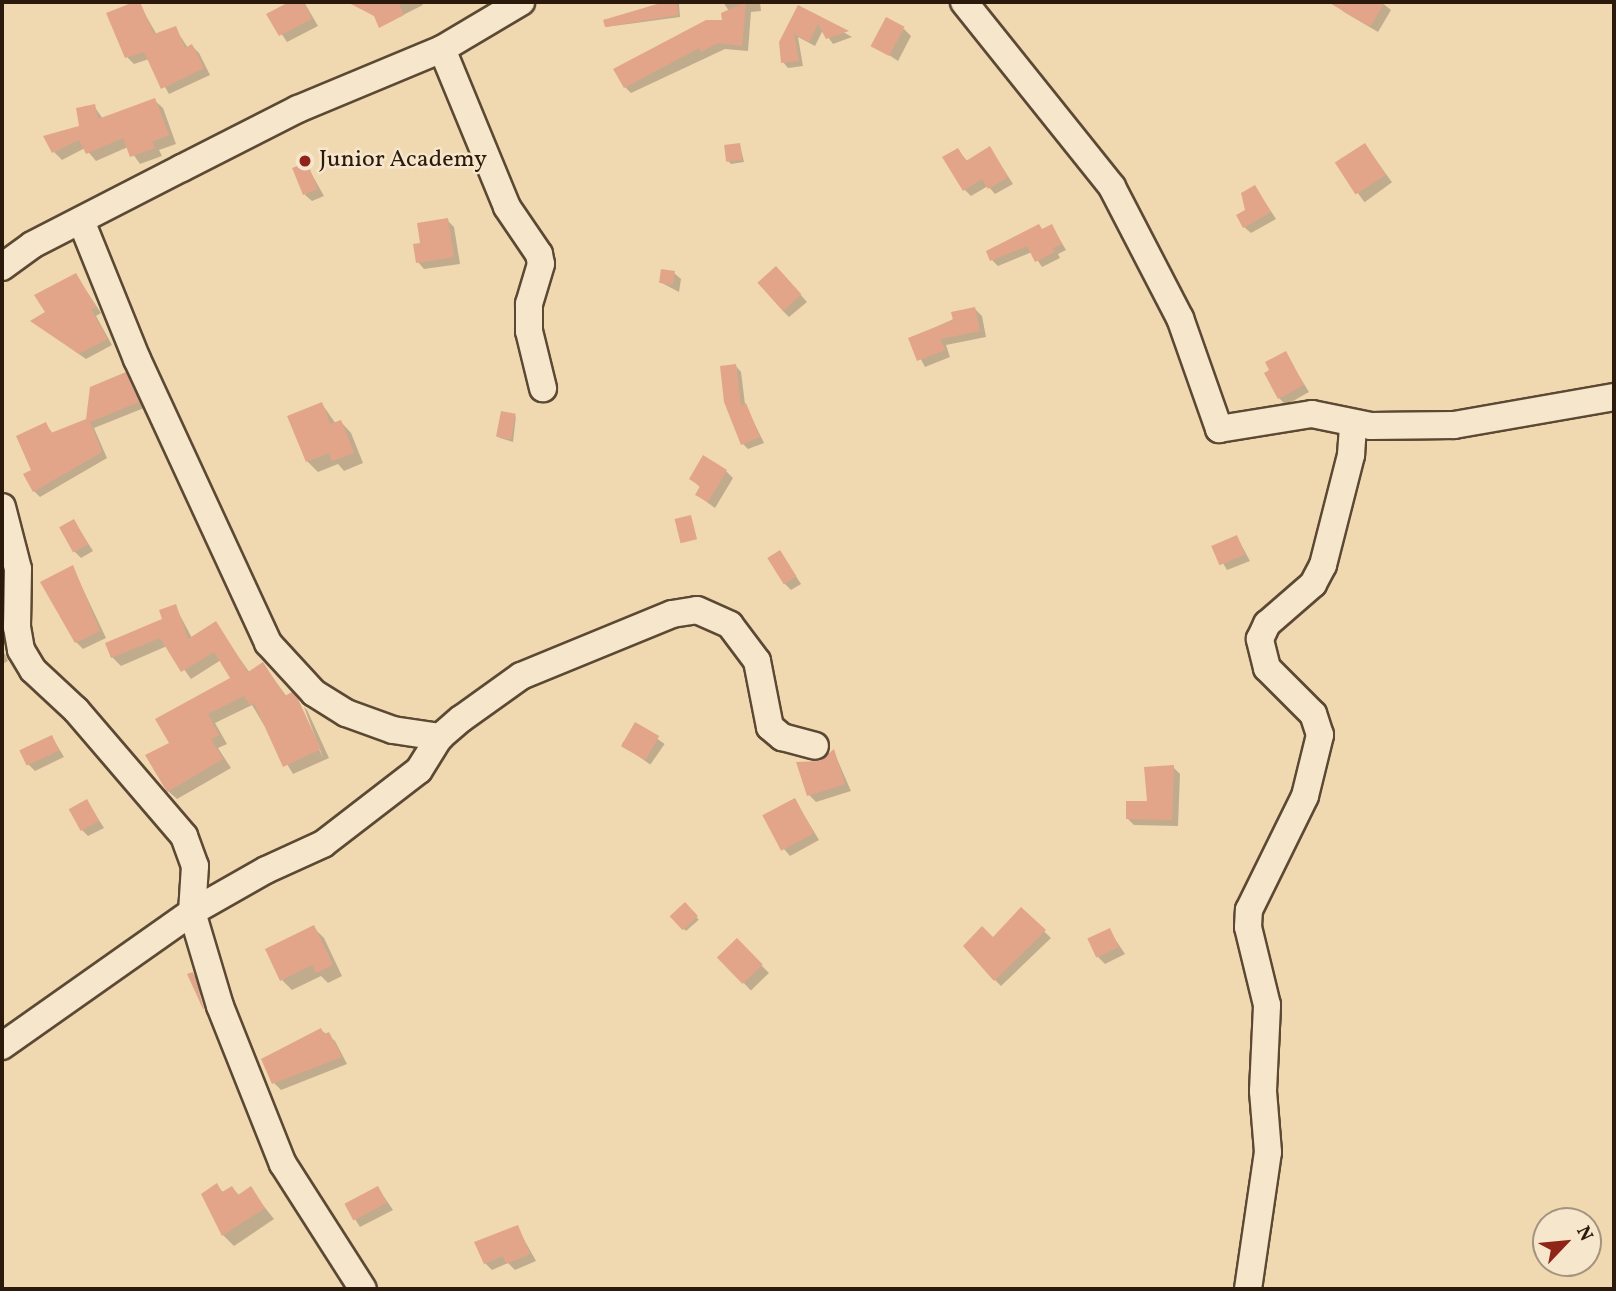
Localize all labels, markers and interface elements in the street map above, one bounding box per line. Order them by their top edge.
place label: Junior Academy [319,147,487,175]
marker: Junior Academy [297,153,313,169]
north arrow [1532,1207,1602,1277]
text: N [1569,1222,1599,1246]

